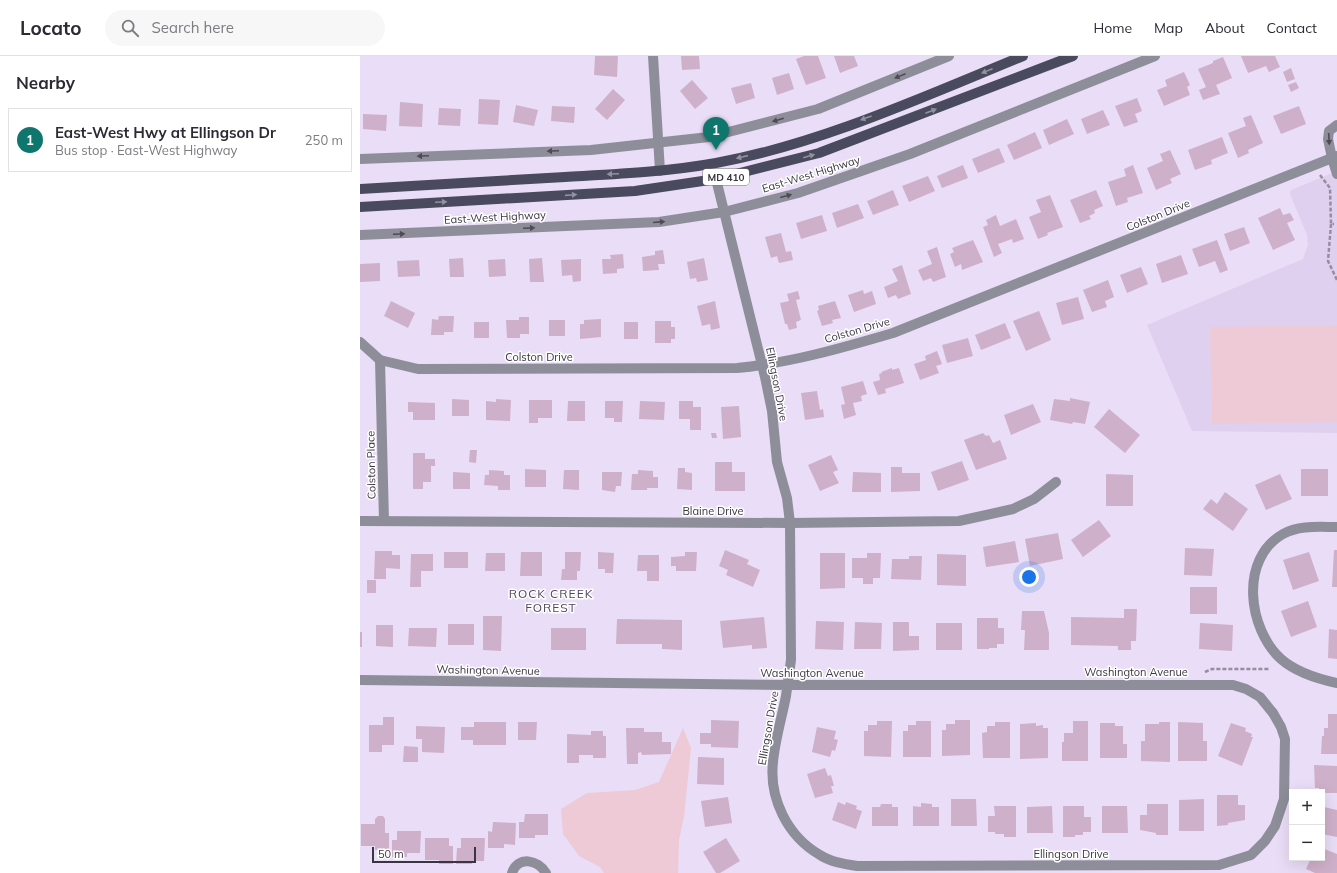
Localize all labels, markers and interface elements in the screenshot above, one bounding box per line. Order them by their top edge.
search box [105,10,385,46]
text: Locato [20,16,81,40]
icon: search [119,17,141,39]
text: Search here [151,18,234,37]
text: Home [1093,19,1132,37]
text: Map [1154,19,1183,37]
text: About [1205,19,1245,37]
text: Contact [1267,19,1317,37]
one-way arrow [980,68,992,74]
text: Nearby [16,72,75,93]
one-way arrow [895,73,906,79]
one-way arrow [925,108,936,114]
one-way arrow [859,116,871,122]
pin: 1 [703,117,729,150]
one-way arrow [772,117,784,123]
text: East-West Hwy at Ellingson Dr [55,123,276,142]
text: 1 [26,132,34,148]
text: 250 m [305,132,343,148]
one-way arrow [1326,133,1332,146]
text: Bus stop · East-West Highway [55,142,238,158]
one-way arrow [546,148,559,154]
street label: East-West Highway [760,152,862,196]
one-way arrow [416,153,429,159]
one-way arrow [803,153,815,159]
one-way arrow [735,154,747,160]
road number: MD 410 [703,169,749,185]
one-way arrow [607,170,619,177]
one-way arrow [565,191,577,198]
one-way arrow [780,193,792,199]
street label: Colston Drive [1124,196,1192,234]
one-way arrow [435,199,447,206]
street label: East-West Highway [444,207,546,227]
one-way arrow [653,218,665,225]
one-way arrow [523,225,536,231]
one-way arrow [393,230,405,237]
street label: Colston Drive [823,314,891,346]
street label: Ellingson Drive [763,346,791,422]
street label: Colston Drive [505,350,573,364]
street label: Colston Place [363,431,379,499]
street label: Blaine Drive [682,504,744,518]
your location [1019,567,1039,587]
district label: ROCK CREEK FOREST [509,586,593,615]
street label: Washington Avenue [436,662,540,678]
street label: Washington Avenue [1084,665,1188,679]
street label: Washington Avenue [760,666,864,680]
street label: Ellingson Drive [755,690,781,766]
map controls [1289,789,1325,861]
button: + [1289,789,1325,825]
button: − [1289,825,1325,861]
scale bar [372,845,476,864]
text: 50 m [378,847,404,861]
street label: Ellingson Drive [1033,847,1109,861]

